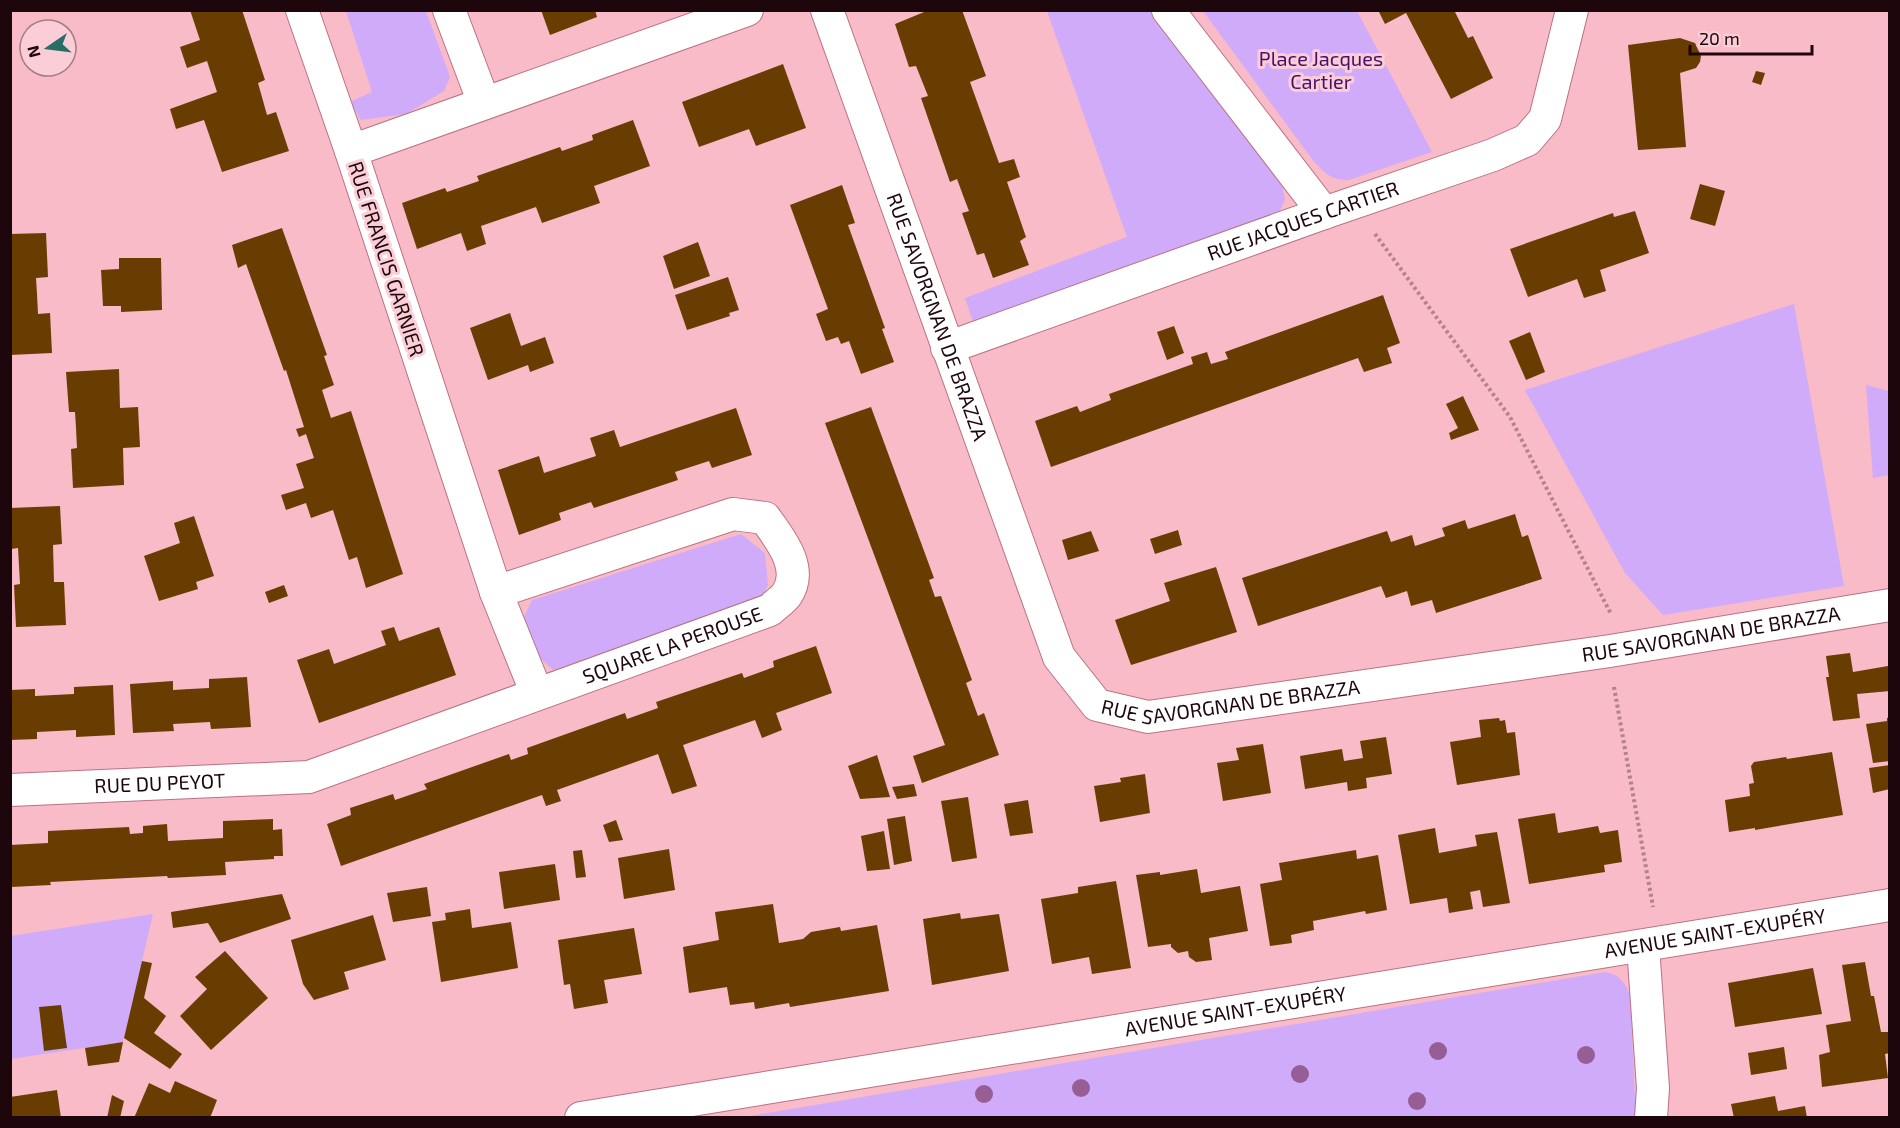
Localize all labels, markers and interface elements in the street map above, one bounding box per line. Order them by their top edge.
north arrow [18,18,78,78]
scale bar [1690,18,1812,56]
text: 20 m [1699,27,1740,49]
text: N [22,44,44,60]
park label: Place Jacques Cartier [1259,46,1383,93]
street label: RUE FRANCIS GARNIER [344,158,430,359]
street label: RUE JACQUES CARTIER [1204,175,1402,265]
street label: RUE SAVORGNAN DE BRAZZA [883,190,994,444]
street label: RUE SAVORGNAN DE BRAZZA [1580,600,1842,666]
street label: SQUARE LA PEROUSE [579,601,765,688]
street label: RUE SAVORGNAN DE BRAZZA [1099,674,1362,729]
street label: RUE DU PEYOT [94,768,226,797]
street label: AVENUE SAINT-EXUPÉRY [1602,903,1828,962]
street label: AVENUE SAINT-EXUPÉRY [1123,981,1348,1040]

